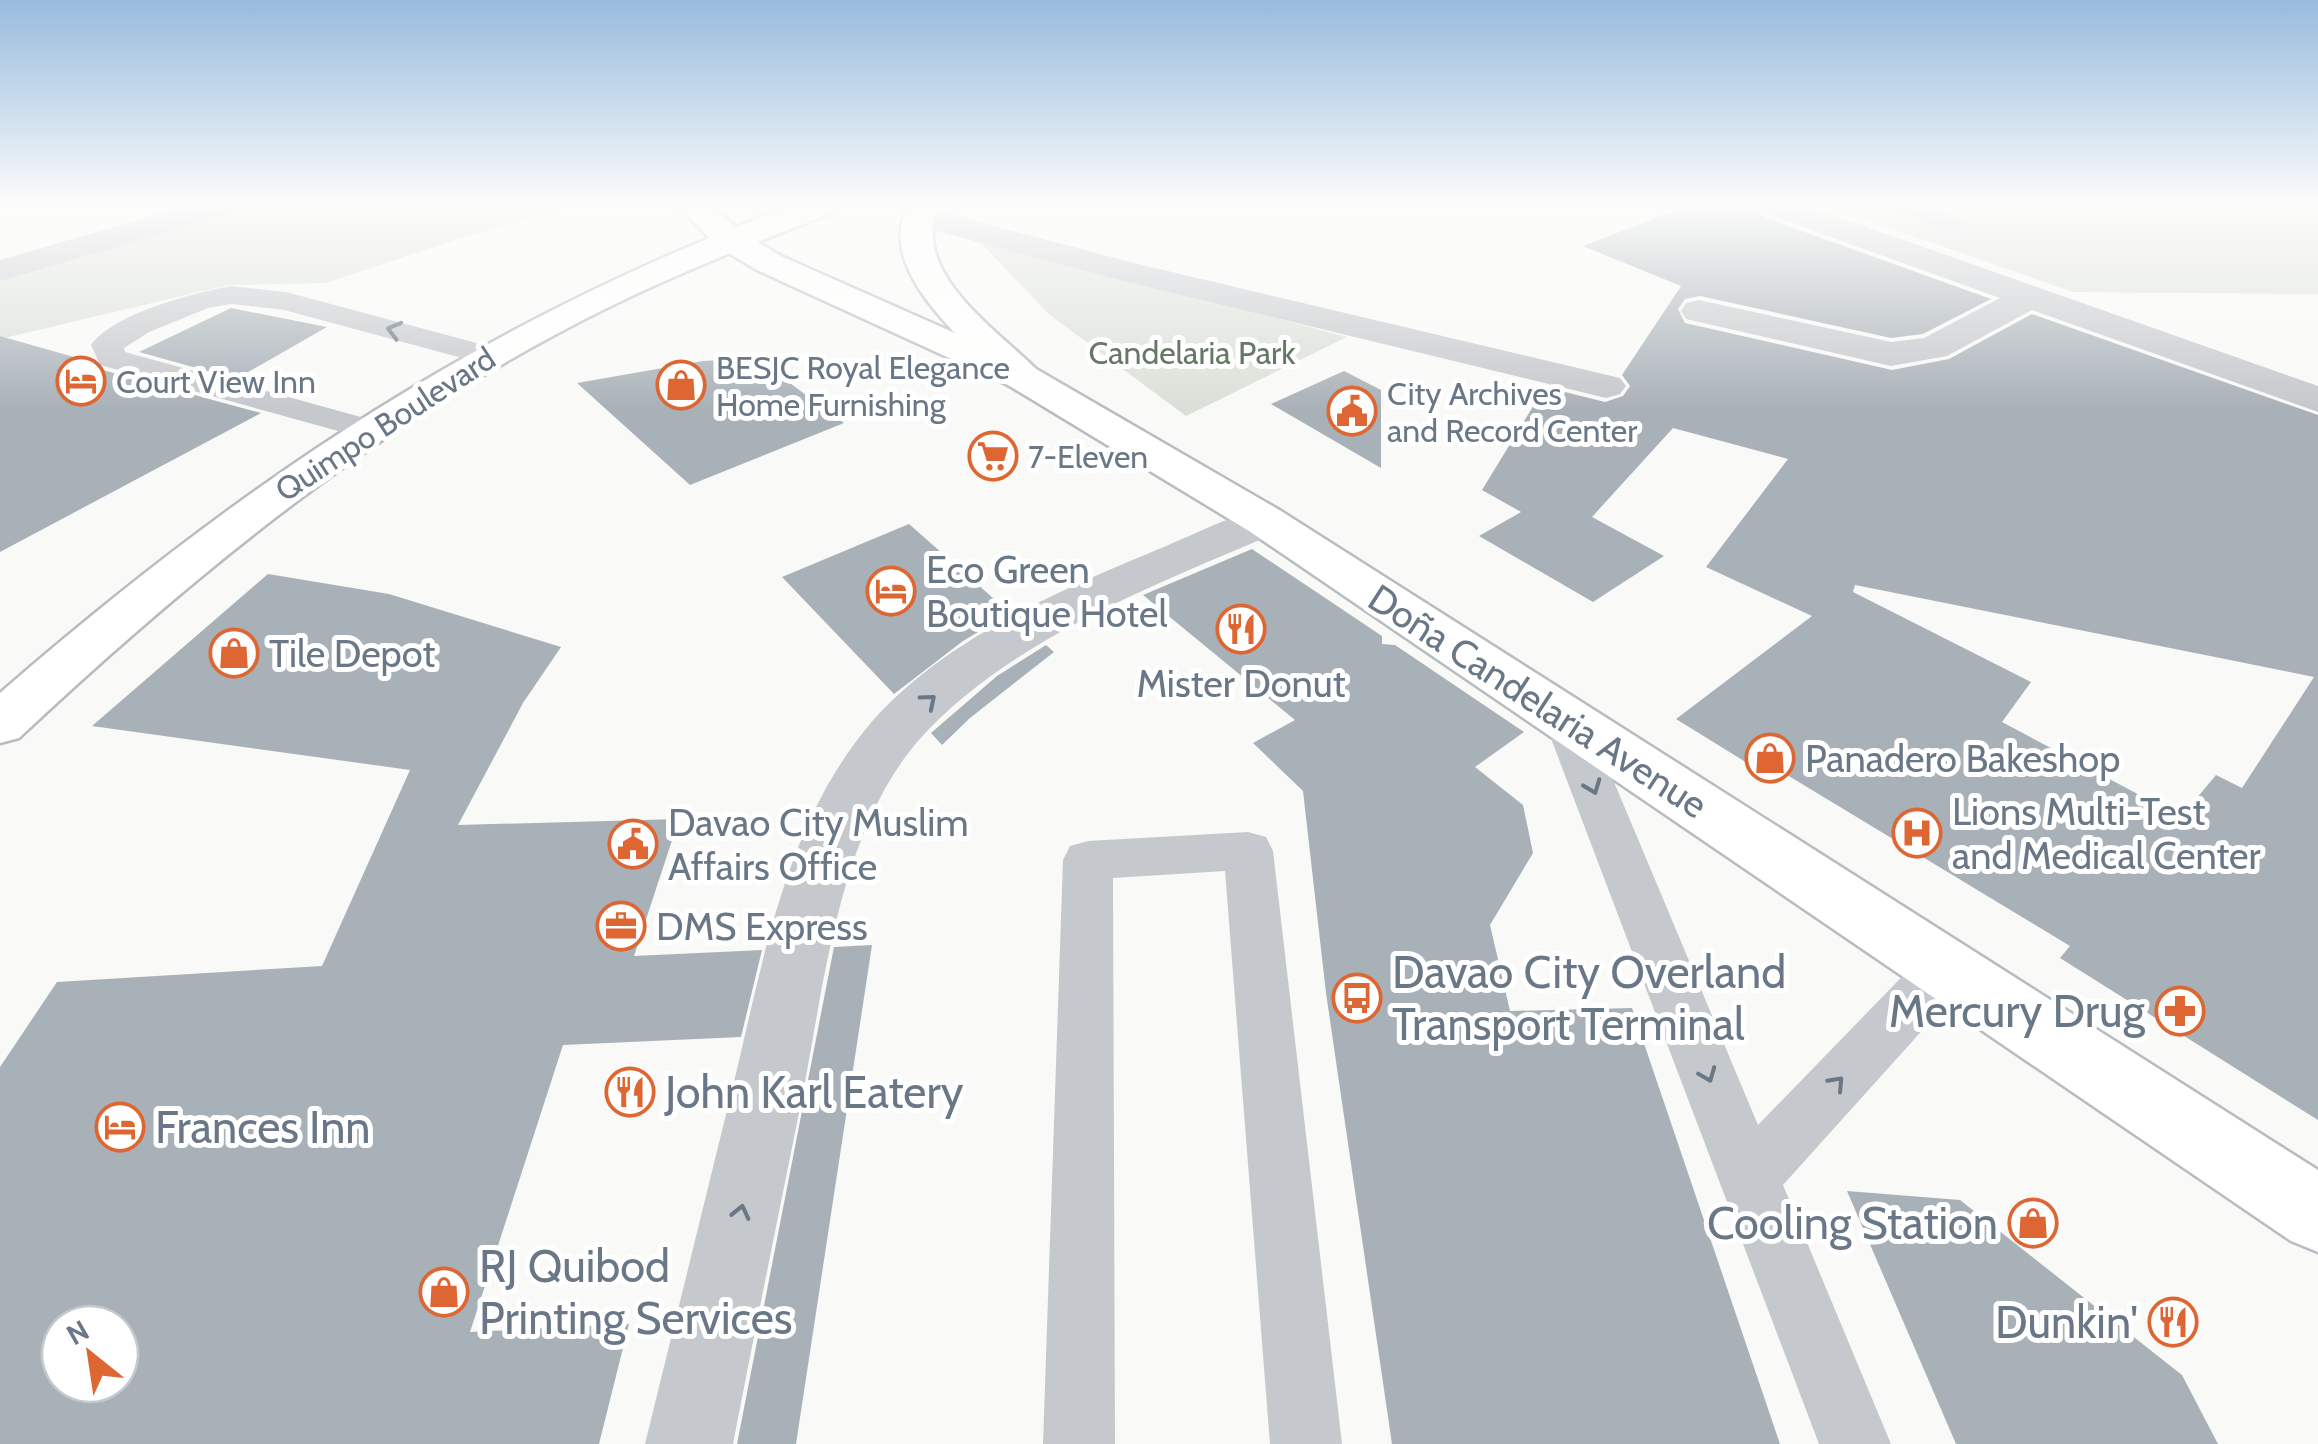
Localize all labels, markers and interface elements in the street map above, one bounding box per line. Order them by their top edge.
one-way arrow [386,320,403,341]
park label: Candelaria Park [1088,333,1296,372]
street label: Quimpo Boulevard [268,338,502,510]
place label: BESJC Royal Elegance Home Furnishing [716,348,1010,424]
hotel icon: Court View Inn [55,355,107,407]
shop icon: BESJC Royal Elegance Home Furnishing [655,359,707,411]
place label: Court View Inn [116,362,316,401]
place label: City Archives and Record Center [1387,374,1638,450]
public building icon: City Archives and Record Center [1326,385,1378,437]
supermarket icon: 7-Eleven [967,430,1019,482]
place label: 7-Eleven [1028,437,1148,476]
place label: Eco Green Boutique Hotel [926,546,1167,637]
hotel icon: Eco Green Boutique Hotel [865,565,917,617]
street label: Doña Candelaria Avenue [1360,574,1716,828]
restaurant icon: Mister Donut [1215,603,1267,655]
shop icon: Tile Depot [208,627,260,679]
place label: Tile Depot [269,630,435,677]
place label: Mister Donut [1136,660,1346,707]
one-way arrow [917,695,935,713]
shop icon: Panadero Bakeshop [1744,732,1796,784]
place label: Panadero Bakeshop [1805,735,2120,782]
one-way arrow [1581,777,1601,795]
place label: Lions Multi-Test and Medical Center [1952,788,2261,879]
place label: Davao City Muslim Affairs Office [668,799,969,890]
hospital icon: Lions Multi-Test and Medical Center [1891,807,1943,859]
public building icon: Davao City Muslim Affairs Office [607,818,659,870]
office icon: DMS Express [595,900,647,952]
place label: DMS Express [656,903,868,950]
place label: Davao City Overland Transport Terminal [1392,945,1786,1051]
bus stop icon: Davao City Overland Transport Terminal [1331,972,1383,1024]
place label: Mercury Drug [1889,984,2146,1038]
pharmacy icon: Mercury Drug [2154,985,2206,1037]
place label: John Karl Eatery [664,1065,964,1119]
one-way arrow [1697,1065,1717,1083]
restaurant icon: John Karl Eatery [604,1066,656,1118]
one-way arrow [1825,1076,1843,1095]
place label: Frances Inn [155,1100,370,1154]
hotel icon: Frances Inn [94,1101,146,1153]
place label: Cooling Station [1707,1196,1998,1250]
shop icon: Cooling Station [2007,1197,2059,1249]
one-way arrow [729,1204,750,1221]
place label: RJ Quibod Printing Services [479,1239,792,1345]
shop icon: RJ Quibod Printing Services [418,1266,470,1318]
place label: Dunkin' [1995,1295,2138,1349]
restaurant icon: Dunkin' [2147,1296,2199,1348]
north arrow [40,1304,140,1404]
text: N [60,1313,95,1352]

